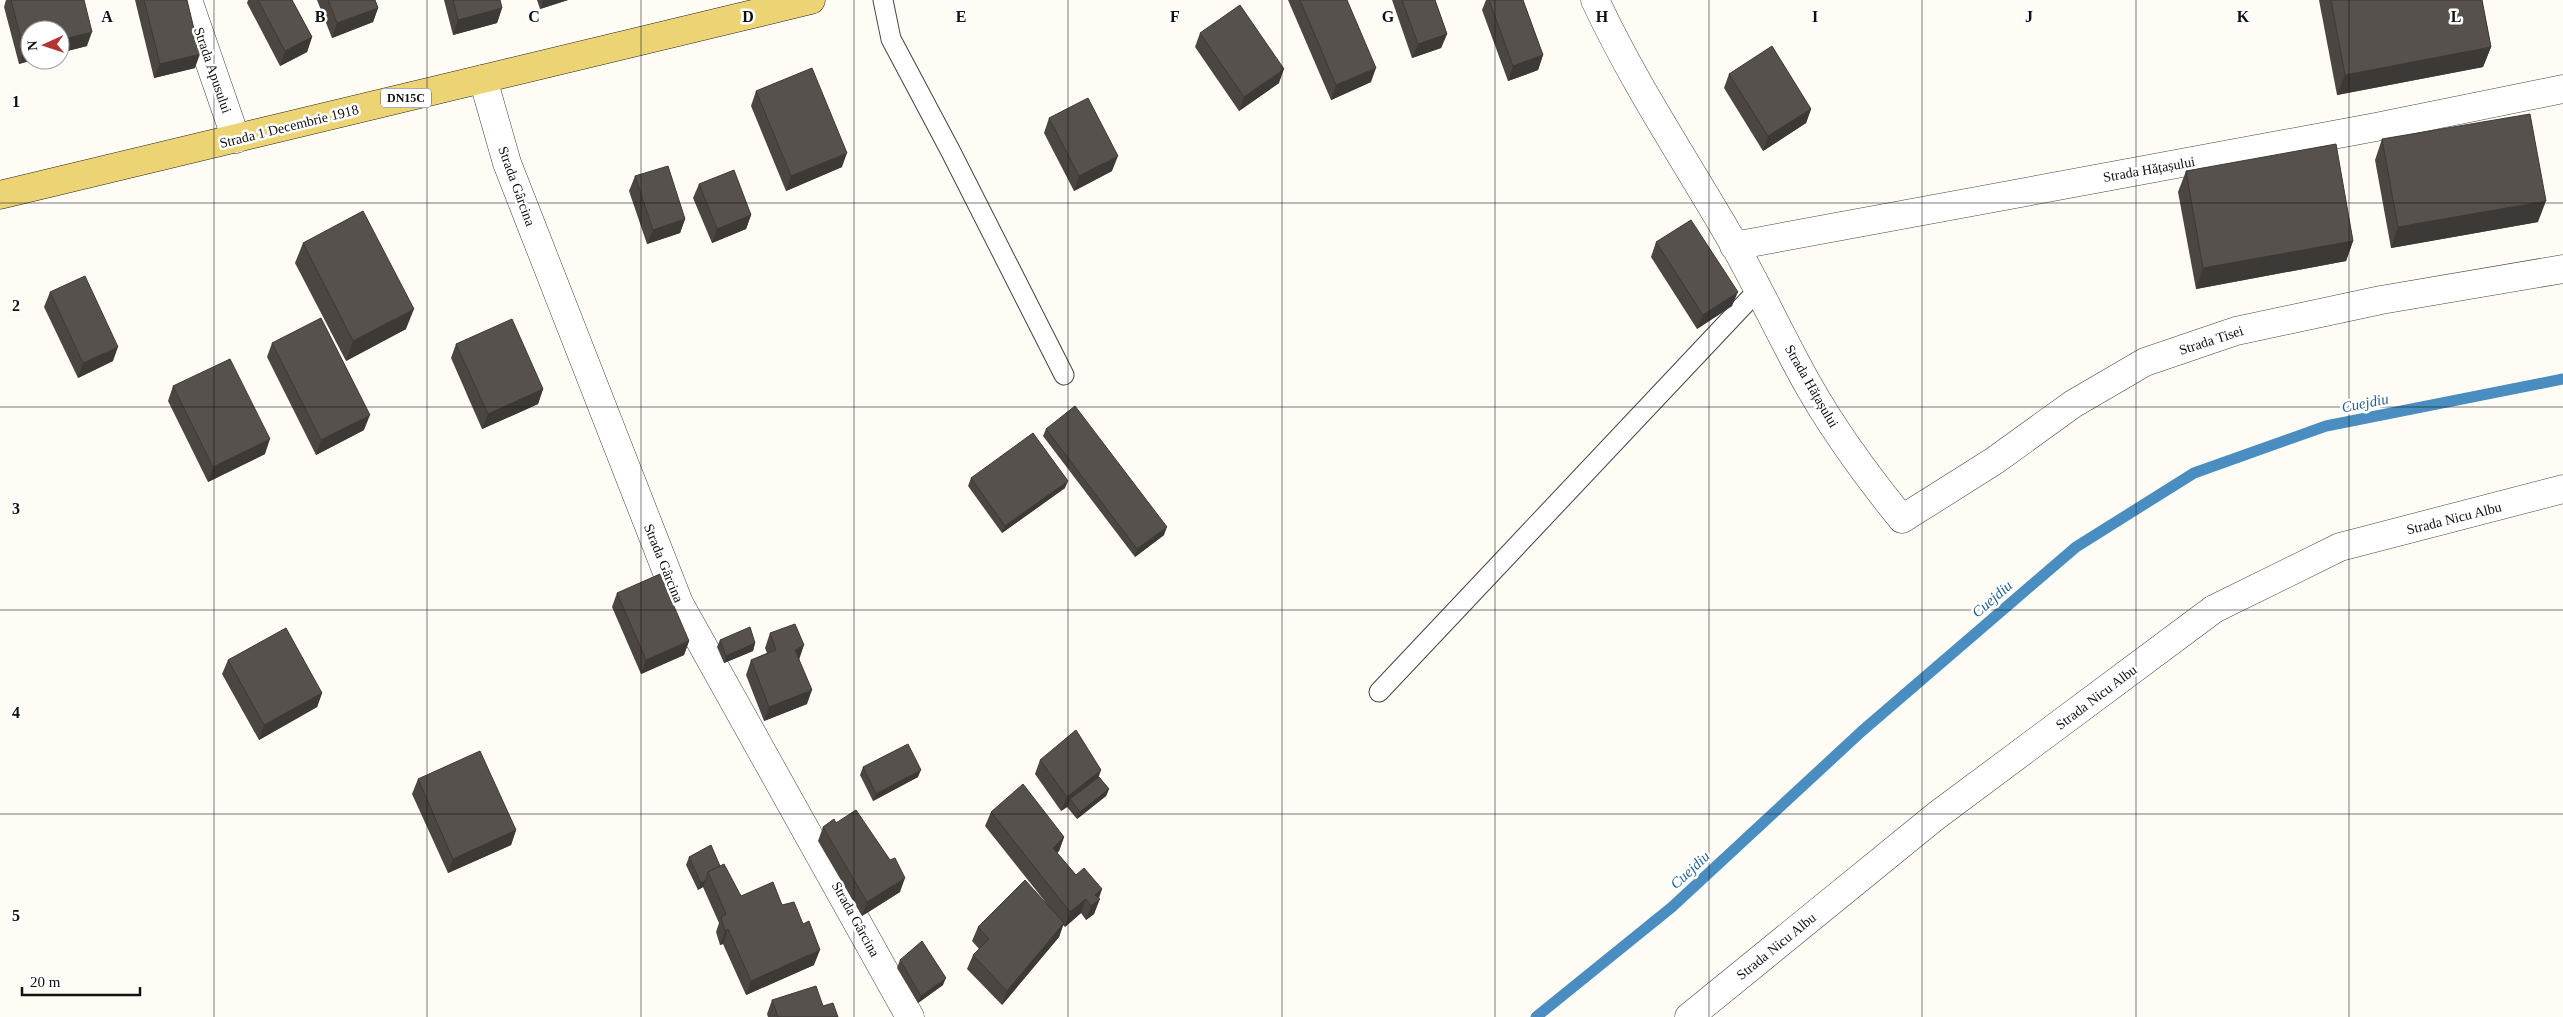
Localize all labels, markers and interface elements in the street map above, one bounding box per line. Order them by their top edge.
text: A [101,8,113,25]
text: B [315,8,326,25]
text: C [528,8,540,25]
text: D [742,8,754,25]
text: E [956,8,966,25]
text: F [1170,8,1180,25]
text: G [1382,8,1395,25]
text: H [1596,8,1609,25]
text: I [1812,8,1818,25]
text: J [2025,8,2033,25]
text: K [2237,8,2250,25]
text: L [2451,8,2461,25]
north arrow [20,20,70,70]
street label: Strada Apusului [191,25,234,115]
text: N [25,40,40,51]
road number: DN15C [381,89,431,108]
text: 1 [12,93,20,110]
street label: Strada 1 Decembrie 1918 [218,102,360,151]
street label: Strada Gârcina [495,144,538,229]
street label: Strada Hățașului [2102,154,2196,186]
text: 2 [12,297,20,314]
street label: Strada Tisei [2177,323,2245,358]
street label: Strada Hățașului [1781,342,1841,431]
water label: Cuejdiu [2340,391,2390,415]
street label: Strada Nicu Albu [2405,499,2503,538]
text: 3 [12,500,20,517]
street label: Strada Gârcina [641,522,686,605]
water label: Cuejdiu [1969,577,2015,621]
street label: Strada Nicu Albu [2053,662,2140,733]
text: 4 [12,704,20,721]
water label: Cuejdiu [1667,848,1713,892]
street label: Strada Gârcina [829,879,883,960]
text: 5 [12,907,20,924]
street label: Strada Nicu Albu [1734,910,1819,983]
scale bar [22,964,140,996]
text: 20 m [30,974,61,990]

